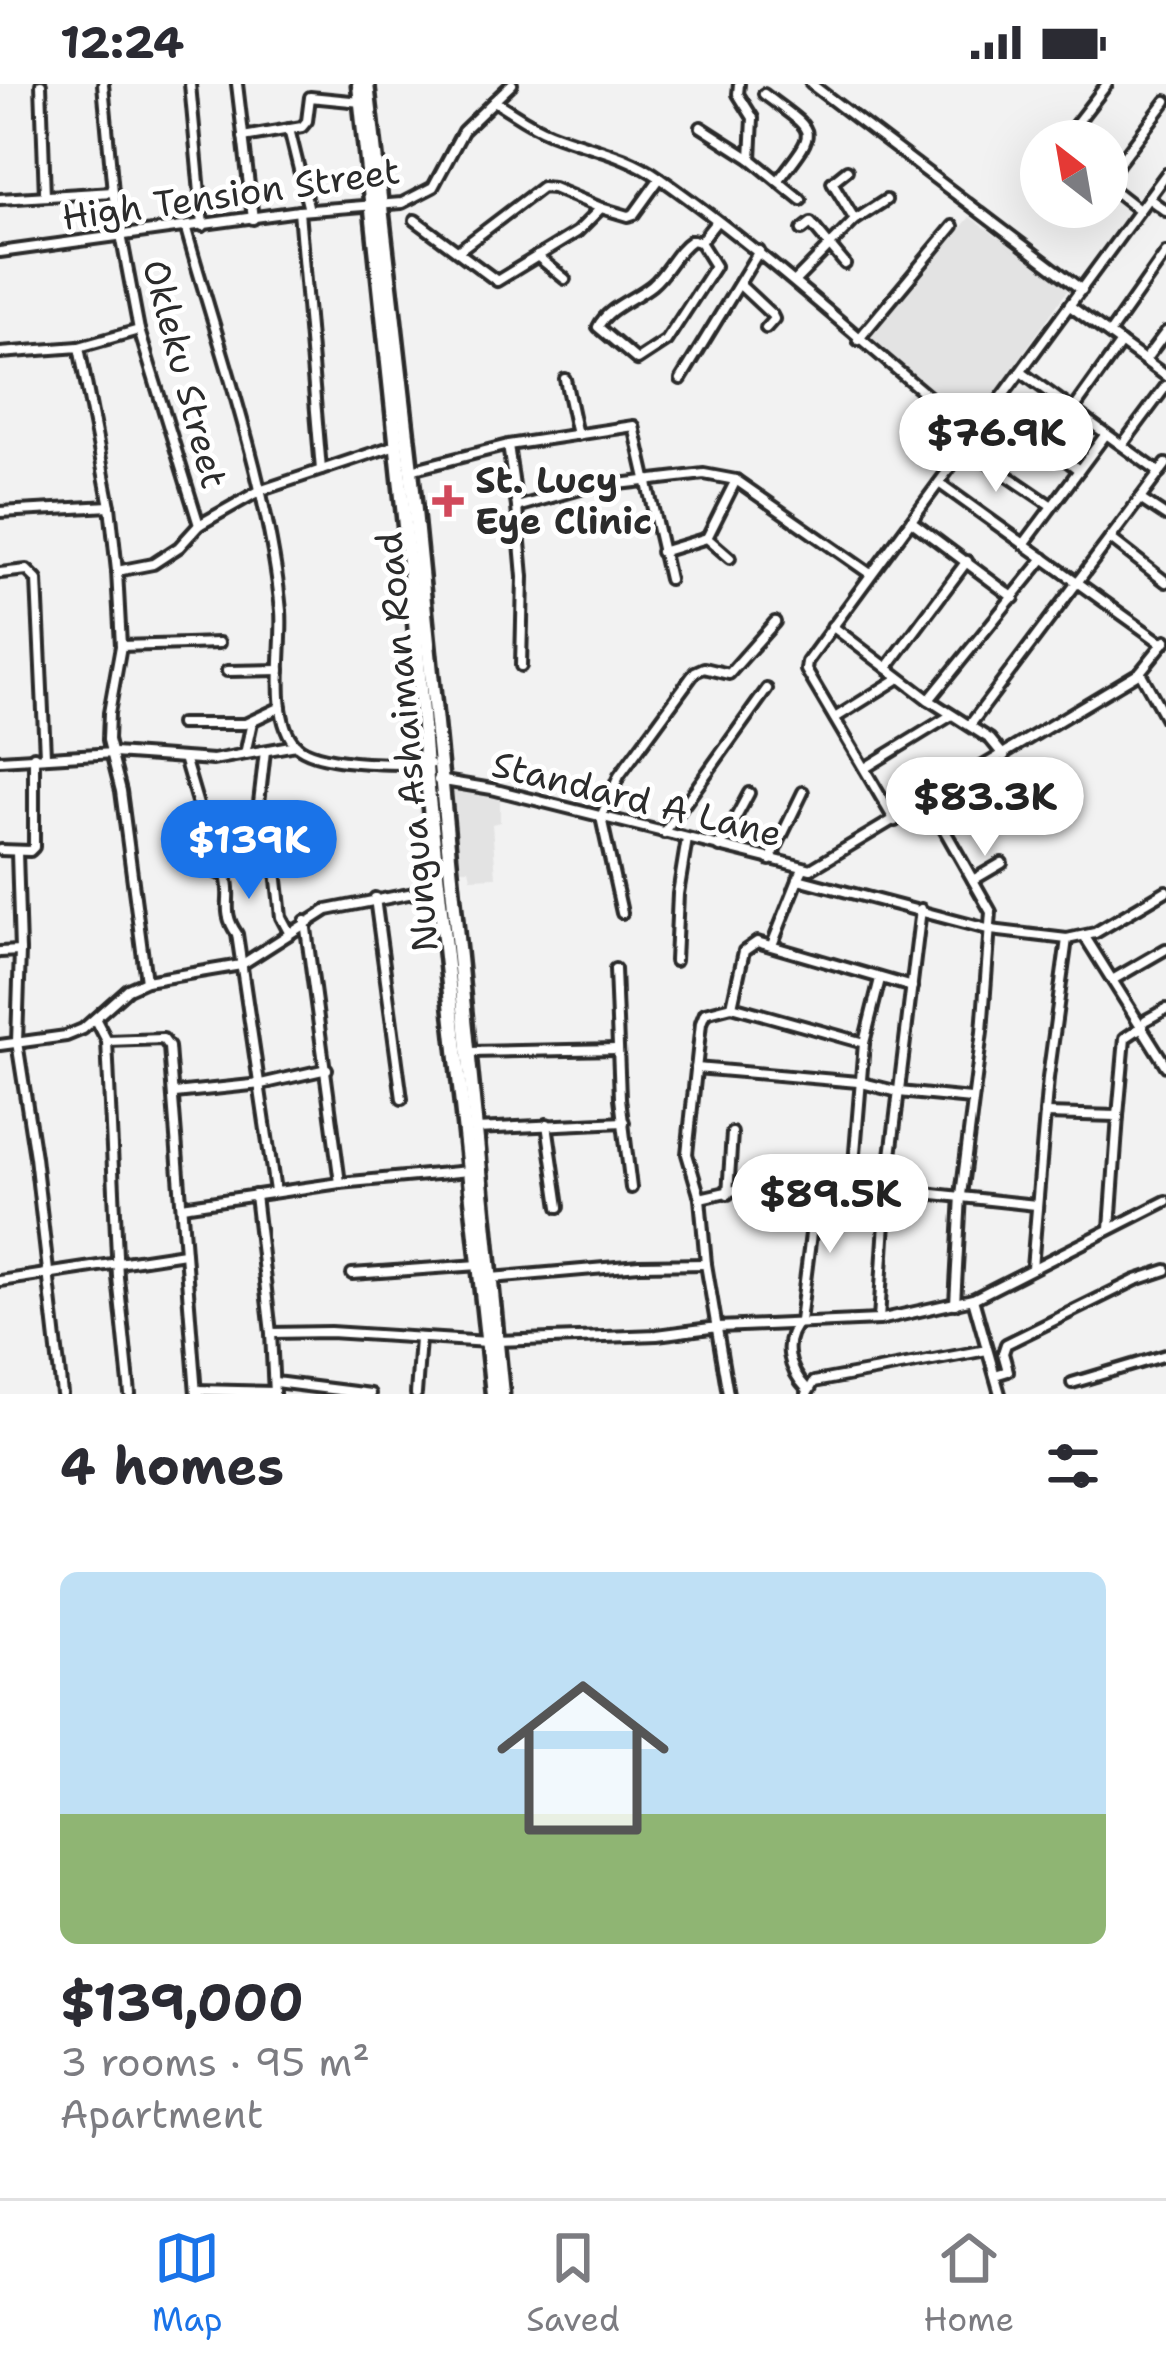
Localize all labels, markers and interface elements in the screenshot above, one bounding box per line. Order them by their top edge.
text: 12:24 [60,12,184,72]
north arrow [1020,120,1128,228]
map controls [1020,120,1128,228]
street label: High Tension Street [59,146,403,242]
street label: Okleku Street [131,254,239,494]
pin: $76.9K [898,393,1094,495]
text: $76.9K [926,406,1066,458]
place label: St. Lucy Eye Clinic [475,456,652,546]
marker: St. Lucy Eye Clinic [432,485,464,517]
street label: Nungua Ashaiman Road [364,530,450,954]
street label: Standard A Lane [487,739,787,859]
pin: $83.3K [887,757,1083,859]
text: $83.3K [913,770,1057,822]
pin: $139K [165,800,333,902]
text: $139K [188,813,310,865]
pin: $89.5K [732,1154,928,1256]
text: $89.5K [759,1167,901,1219]
text: 4 homes [60,1432,284,1500]
icon: filters [1040,1433,1106,1499]
icon: home [475,1650,691,1866]
text: $139,000 [60,1968,304,2036]
text: 3 rooms · 95 m² [60,2036,370,2088]
text: Apartment [60,2088,263,2140]
tab: Map [152,2225,223,2342]
tab: Saved [526,2225,620,2342]
tab: Home [923,2225,1014,2342]

